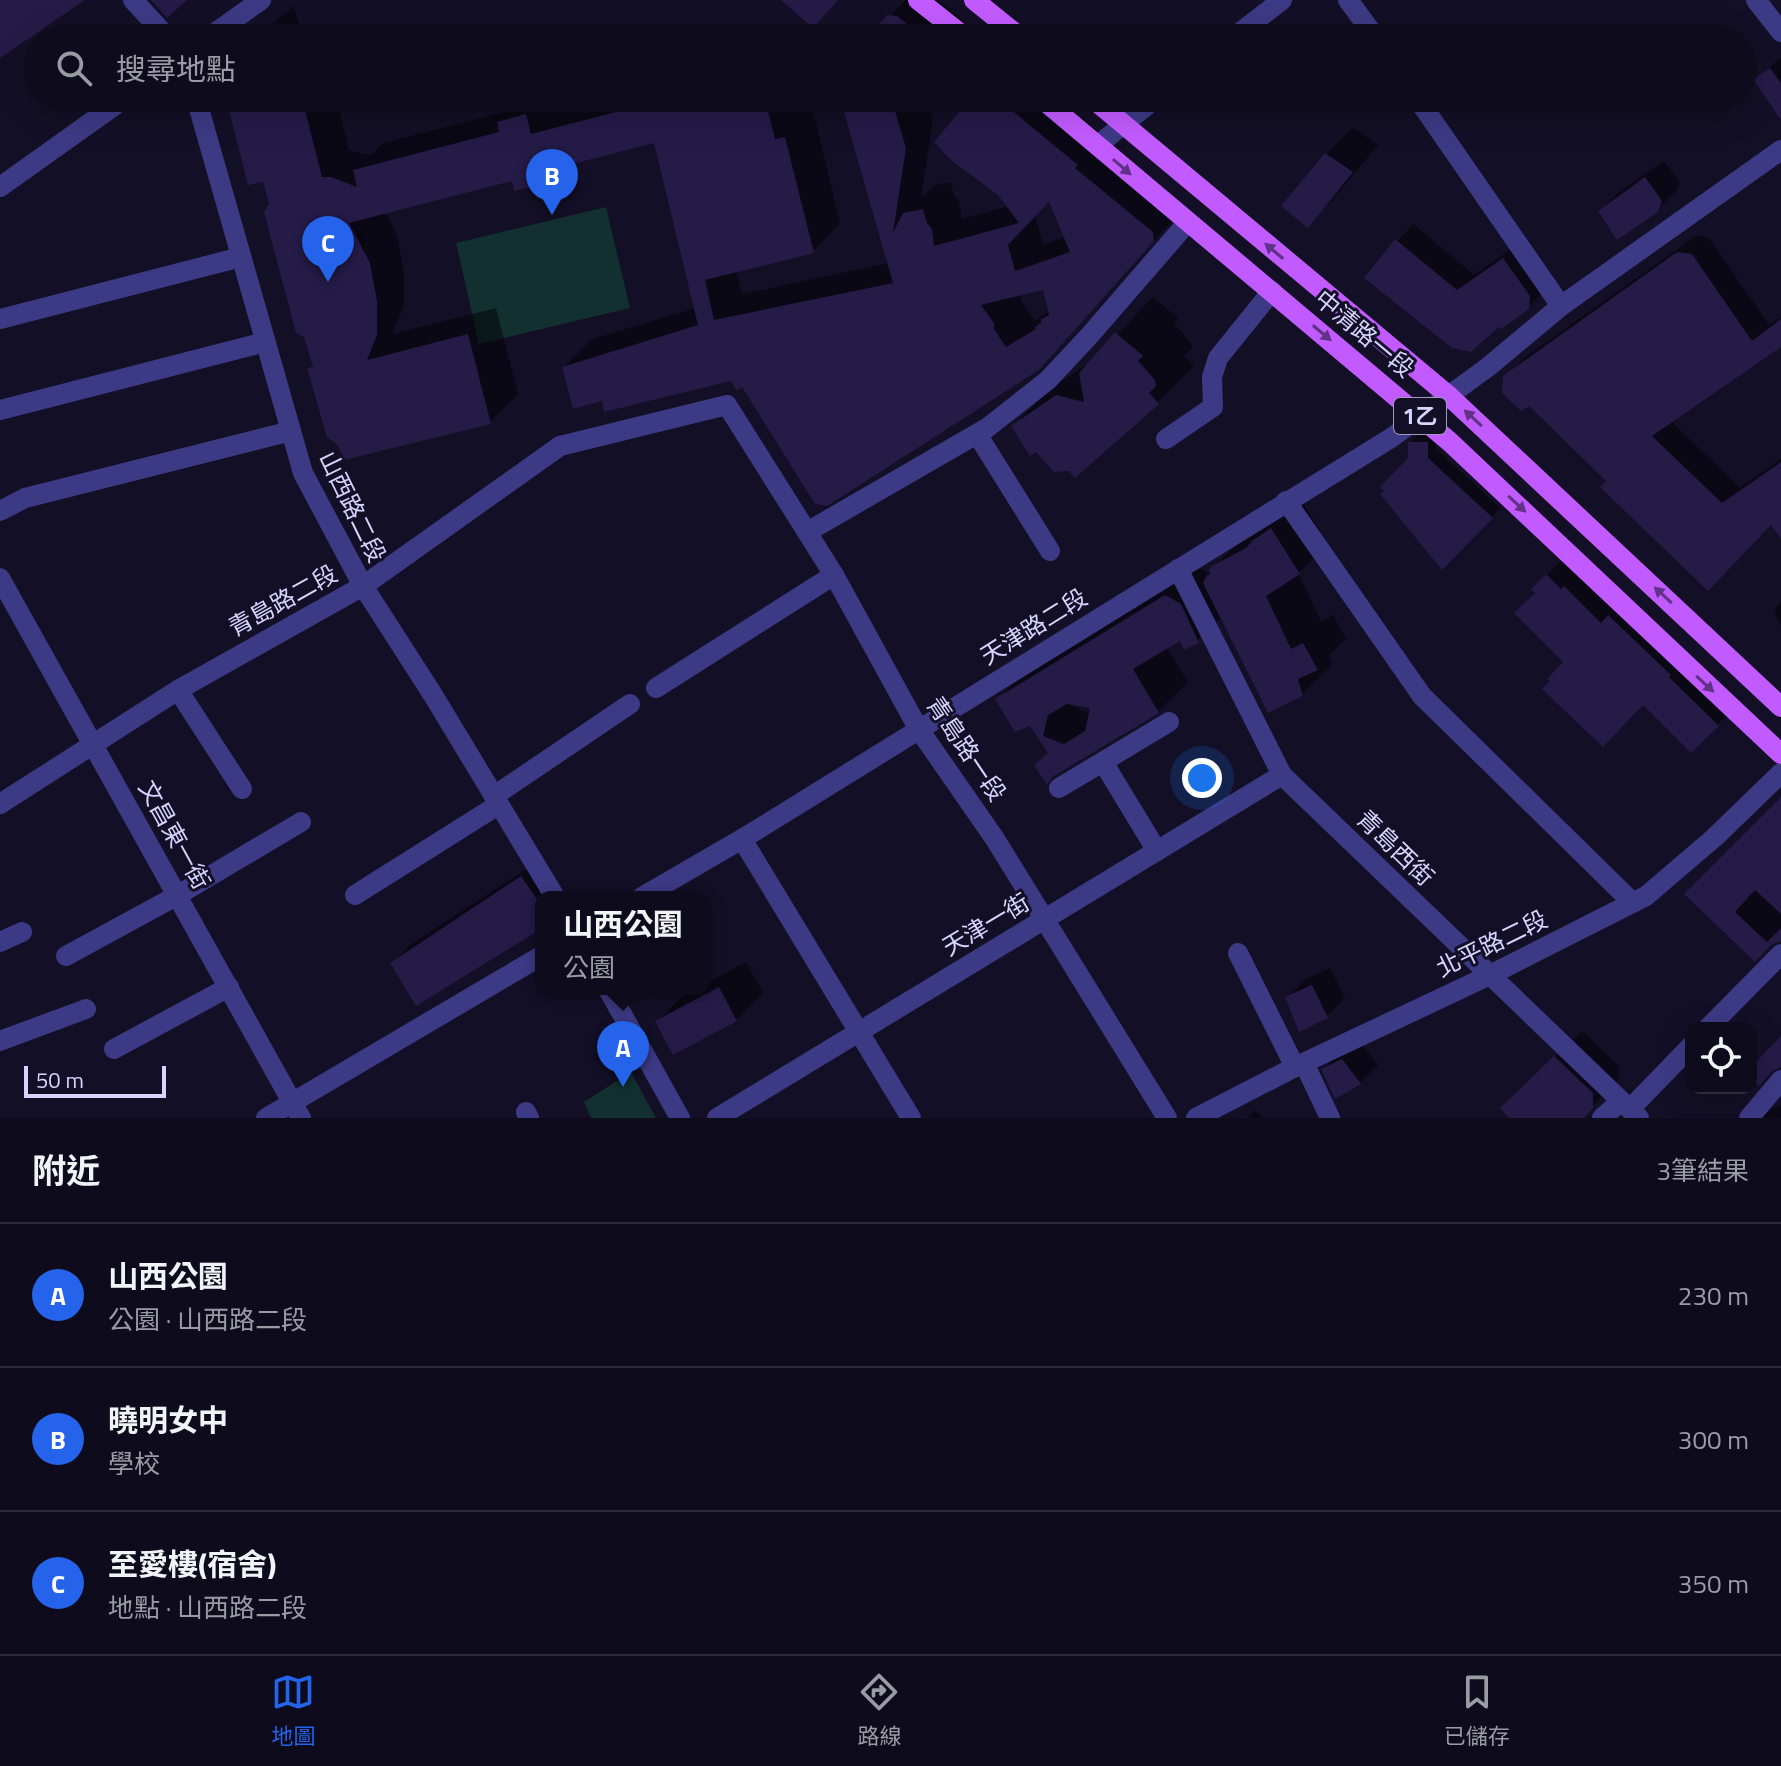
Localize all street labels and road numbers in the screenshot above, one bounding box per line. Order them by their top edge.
street label: 中清路一段 [1307,281,1422,386]
road number: 1乙 [1394,398,1446,434]
street label: 山西路二段 [310,445,395,568]
street label: 青島路二段 [221,555,344,645]
street label: 天津路二段 [973,579,1094,673]
street label: 青島路一段 [918,689,1015,808]
street label: 文昌東一街 [130,773,220,896]
street label: 青島西街 [1349,801,1443,894]
street label: 天津一街 [935,884,1036,964]
street label: 北平路二段 [1430,901,1553,986]

